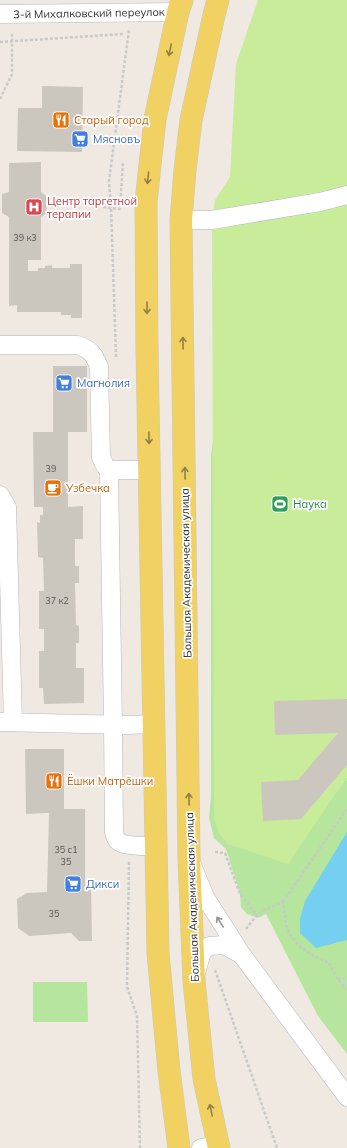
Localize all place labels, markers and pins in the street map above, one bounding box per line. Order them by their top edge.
restaurant icon: Старый город [51,110,71,130]
place label: Старый город [74,113,149,127]
supermarket icon: Мясновъ [70,129,90,149]
place label: Мясновъ [93,132,140,146]
place label: Центр таргетной терапии [47,194,137,221]
hospital icon: Центр таргетной терапии [24,197,44,217]
supermarket icon: Магнолия [54,373,74,393]
place label: Магнолия [77,376,130,390]
cafe icon: Узбечка [43,478,63,498]
place label: Узбечка [65,481,110,495]
sports icon: Наука [270,494,290,514]
place label: Наука [293,497,327,511]
restaurant icon: Ёшки Матрёшки [44,771,64,791]
place label: Ёшки Матрёшки [67,774,153,788]
supermarket icon: Дикси [63,874,83,894]
place label: Дикси [86,877,119,891]

